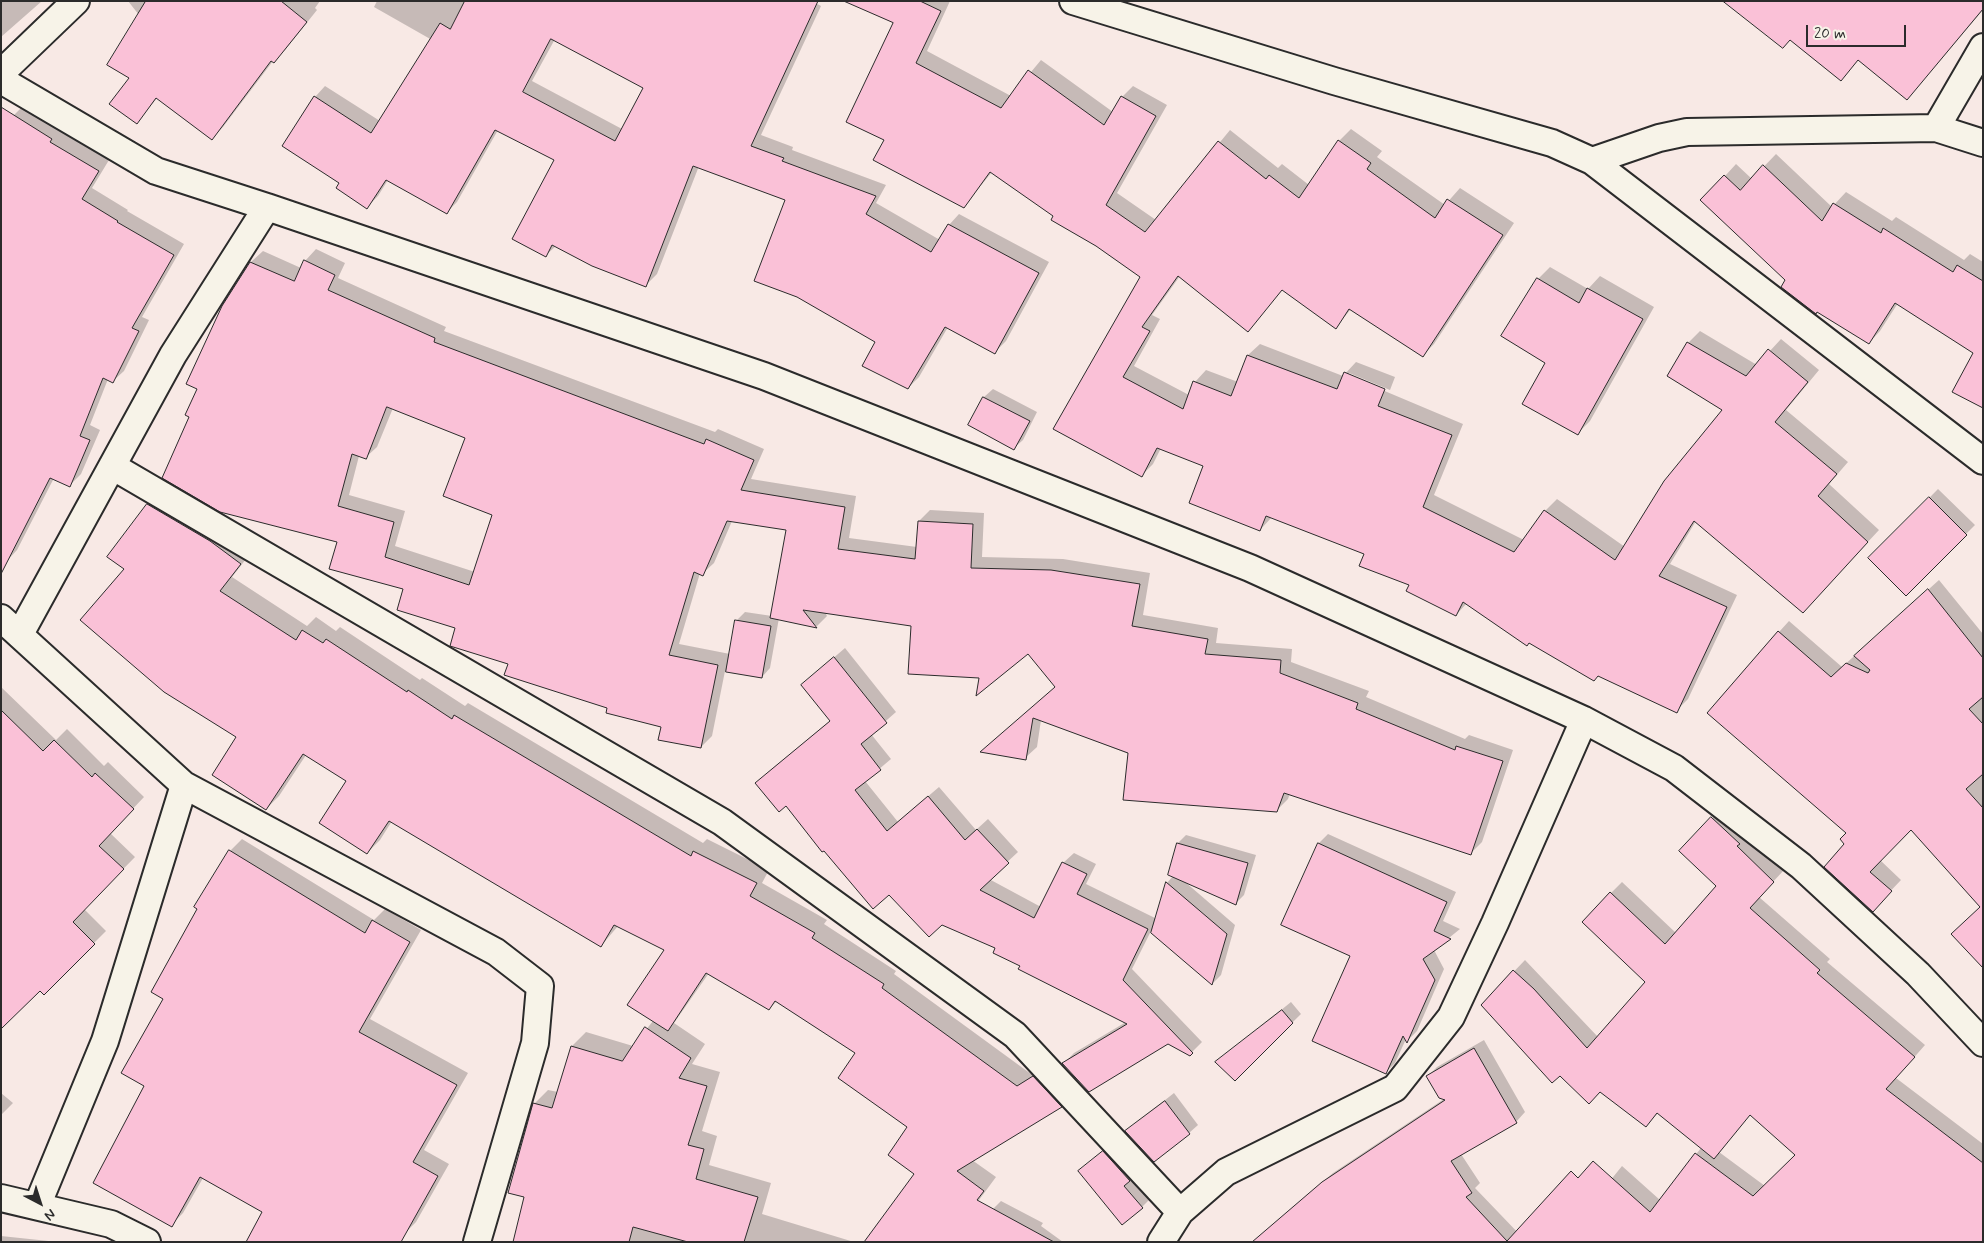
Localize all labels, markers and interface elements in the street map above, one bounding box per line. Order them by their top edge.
scale bar [1809,15,1909,47]
text: 20 m [1814,24,1846,44]
north arrow [15,1178,65,1228]
text: N [40,1205,59,1224]

